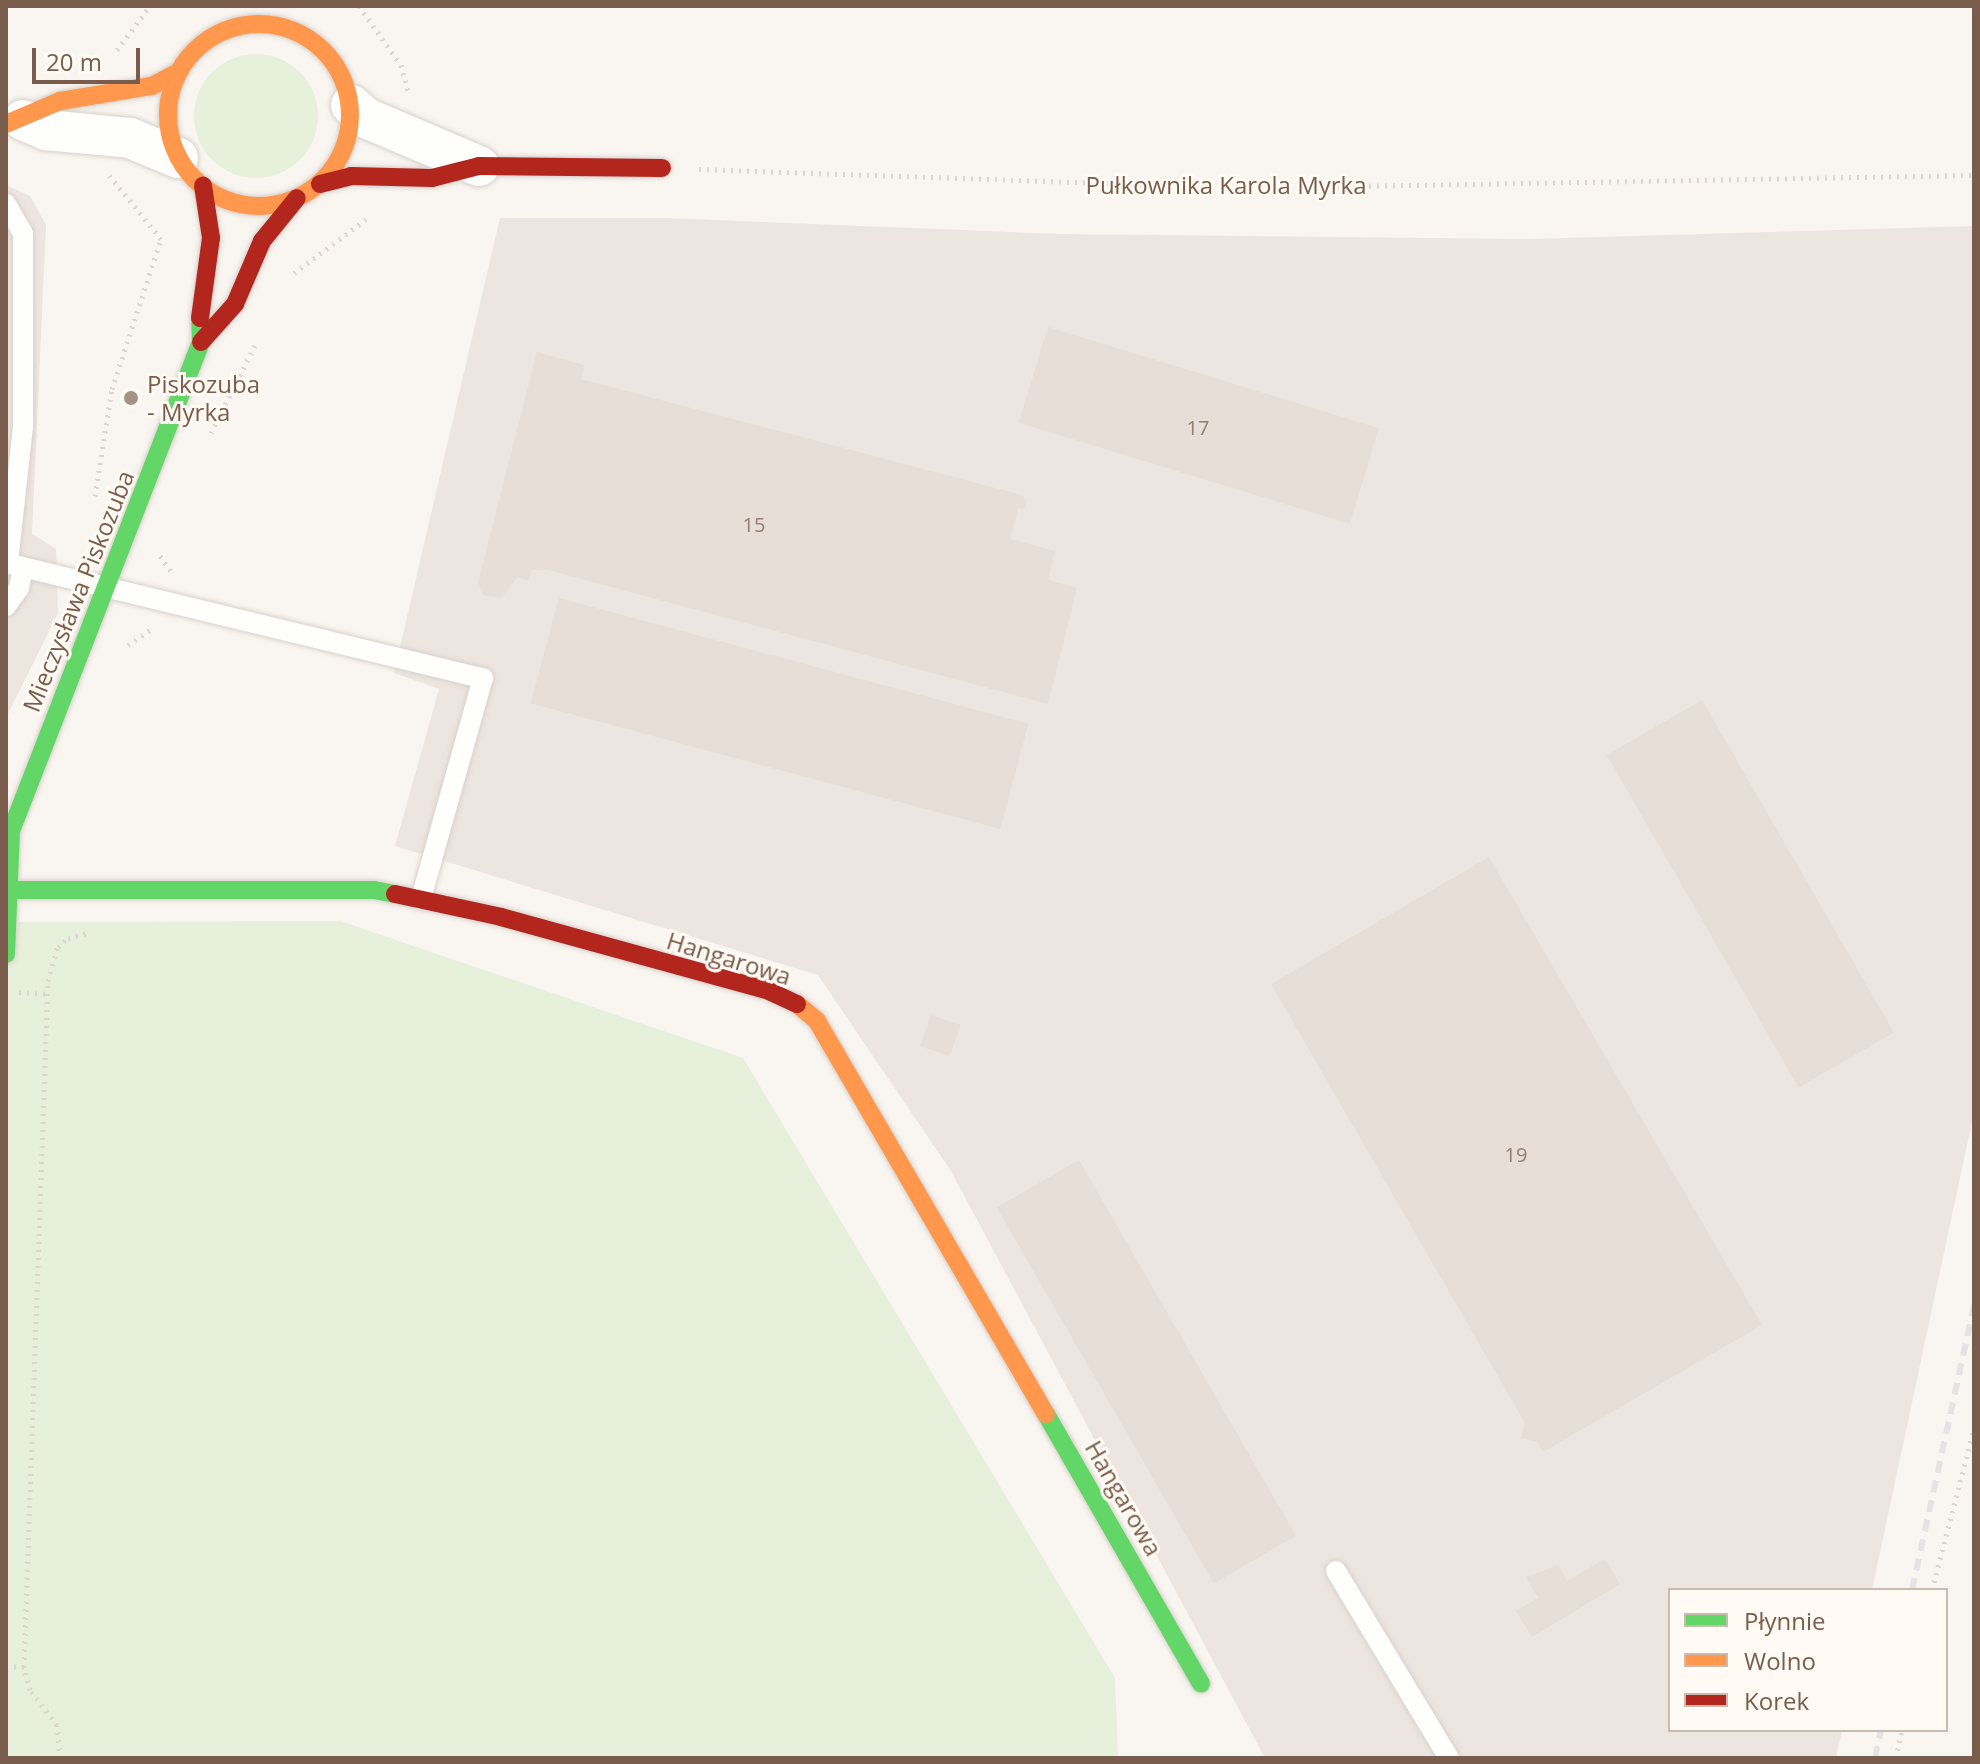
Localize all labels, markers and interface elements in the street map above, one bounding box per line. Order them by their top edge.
scale bar [36,32,144,82]
text: 20 m [46,45,102,78]
street label: Pułkownika Karola Myrka [1085,171,1367,199]
place label: Piskozuba - Myrka [147,370,260,426]
marker: Piskozuba - Myrka [122,389,140,407]
house number: 17 [1187,415,1209,439]
street label: Mieczysława Piskozuba [16,466,140,716]
house number: 15 [743,512,765,536]
street label: Hangarowa [663,925,795,991]
house number: 19 [1505,1142,1527,1166]
street label: Hangarowa [1079,1435,1169,1561]
legend [1668,1588,1948,1732]
text: Płynnie [1744,1604,1826,1637]
text: Wolno [1744,1644,1816,1677]
text: Korek [1744,1684,1809,1717]

